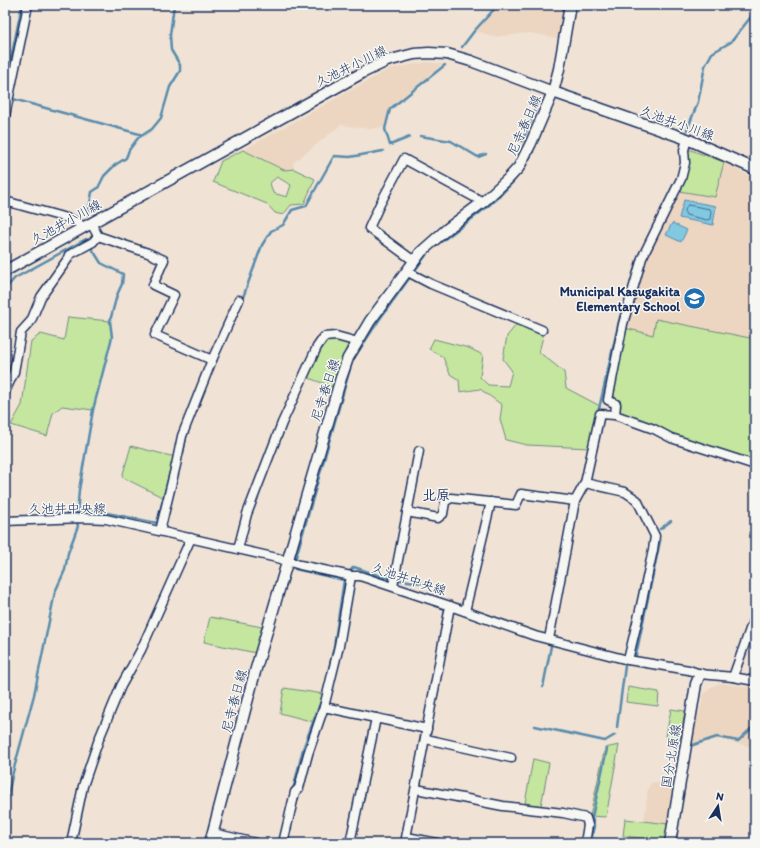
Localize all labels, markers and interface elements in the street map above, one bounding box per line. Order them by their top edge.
street label: 久池井小川線 [313,42,390,90]
street label: 尼寺春日線 [504,91,544,158]
street label: 久池井小川線 [638,103,717,144]
street label: 久池井小川線 [28,196,105,247]
place label: Municipal Kasugakita Elementary School [560,284,680,315]
school or university icon: Municipal Kasugakita Elementary School [682,285,708,311]
street label: 尼寺春日線 [308,356,342,423]
district label: 北原 [422,487,450,504]
street label: 久池井中央線 [28,501,107,516]
street label: 久池井中央線 [370,560,449,598]
street label: 尼寺春日線 [218,667,250,734]
street label: 国分北原線 [659,722,684,789]
north arrow [698,786,738,826]
text: N [715,790,725,804]

